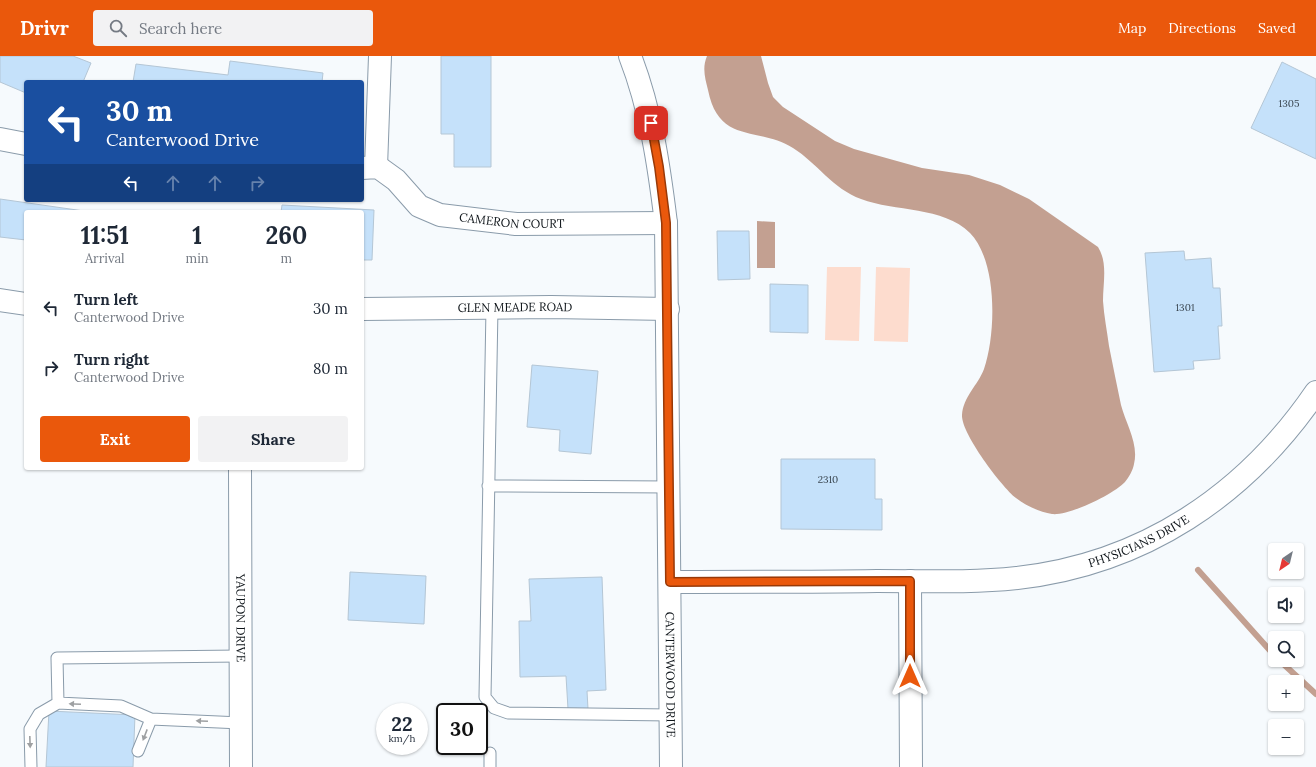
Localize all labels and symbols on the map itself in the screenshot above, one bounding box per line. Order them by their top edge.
house number: 1305 [1279,97,1299,110]
pin [634,106,668,140]
street label: CAMERON COURT [458,209,565,231]
street label: GLEN MEADE ROAD [458,299,573,315]
house number: 1301 [1175,301,1195,314]
house number: 2310 [818,473,838,486]
street label: PHYSICIANS DRIVE [1086,511,1192,570]
north arrow [1268,543,1304,579]
street label: YAUPON DRIVE [233,573,249,662]
street label: CANTERWOOD DRIVE [663,612,679,738]
position arrow [889,655,931,697]
one-way arrow [68,701,81,707]
speed limit sign: 30 [436,703,488,755]
one-way arrow [195,718,208,724]
one-way arrow [141,729,147,741]
one-way arrow [27,736,34,748]

